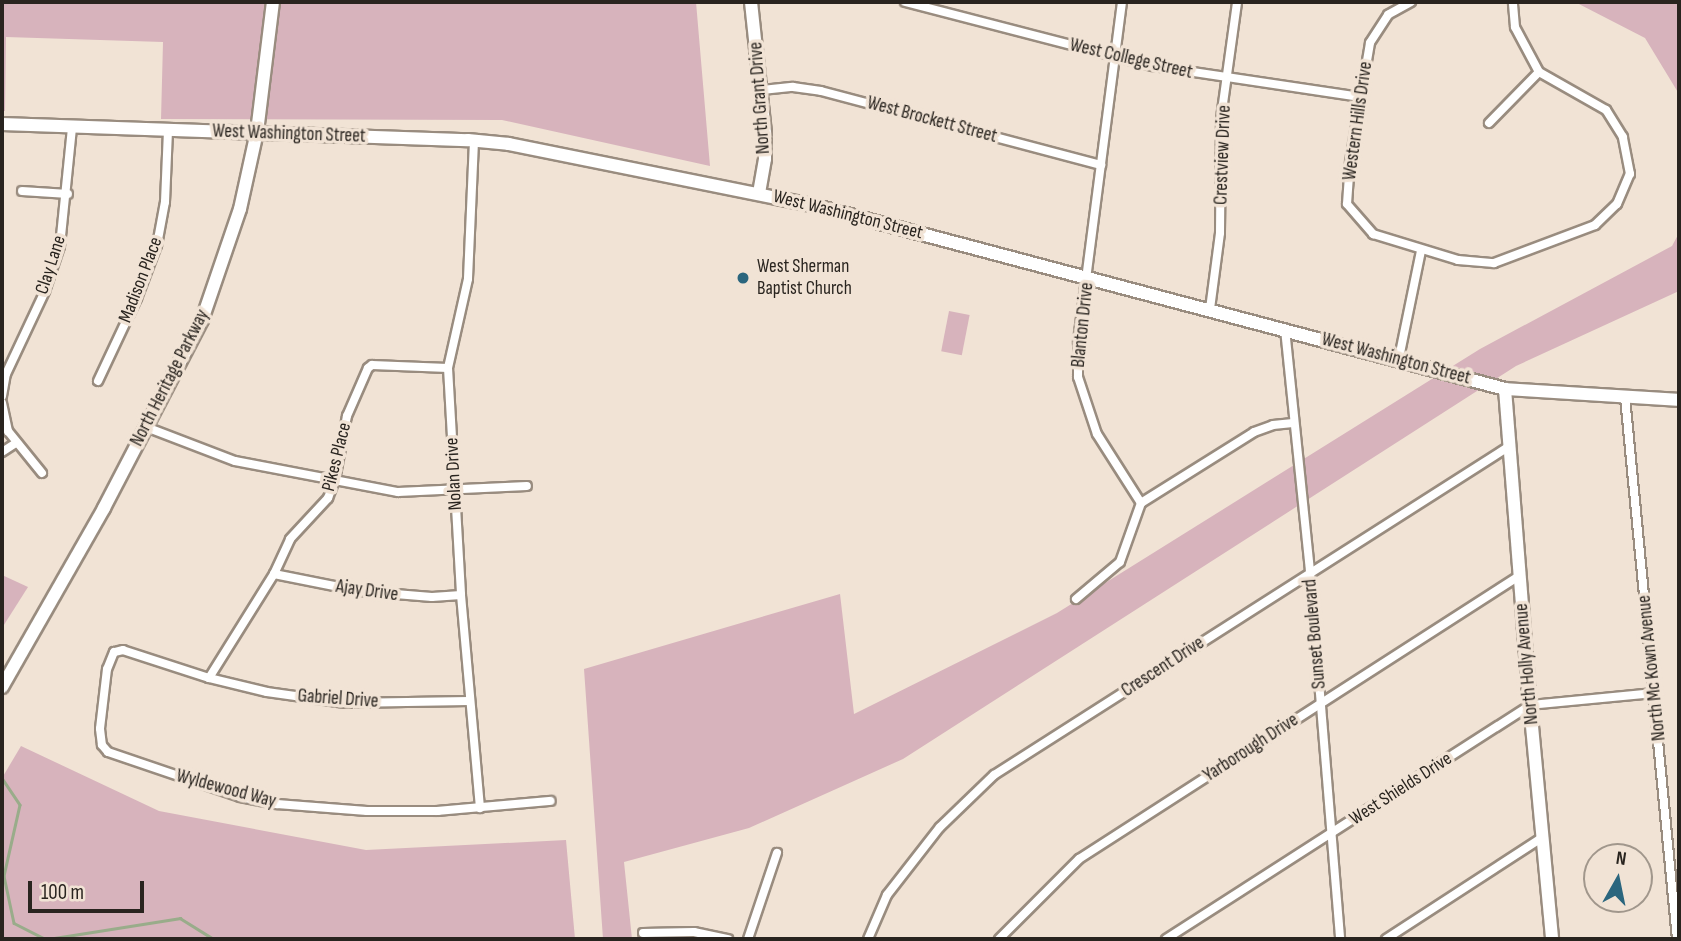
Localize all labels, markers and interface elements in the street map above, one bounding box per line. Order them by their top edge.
street label: West College Street [1067,34,1195,84]
street label: North Grant Drive [745,41,775,155]
street label: Western Hills Drive [1338,60,1378,182]
street label: West Brockett Street [865,92,999,148]
street label: Crestview Drive [1210,105,1236,205]
street label: West Washington Street [212,120,366,148]
street label: West Washington Street [771,185,925,245]
street label: Clay Lane [31,233,71,297]
street label: Madison Place [114,234,168,326]
place label: West Sherman Baptist Church [757,256,852,300]
marker: West Sherman Baptist Church [735,270,751,286]
street label: Blanton Drive [1067,281,1099,369]
street label: North Heritage Parkway [126,306,214,450]
street label: West Washington Street [1319,328,1473,390]
street label: Pikes Place [317,420,357,494]
street label: Nolan Drive [441,437,467,511]
street label: Ajay Drive [334,575,400,607]
street label: Sunset Boulevard [1299,578,1331,690]
street label: North Mc Kown Avenue [1633,594,1671,742]
street label: North Holly Avenue [1510,602,1544,726]
street label: Crescent Drive [1117,632,1209,702]
street label: Gabriel Drive [297,685,379,713]
street label: Yarborough Drive [1199,709,1303,787]
street label: West Shields Drive [1346,748,1456,830]
street label: Wyldewood Way [174,765,278,813]
north arrow [1583,843,1653,913]
text: N [1614,847,1628,871]
scale bar [32,867,147,911]
text: 100 m [41,880,84,905]

